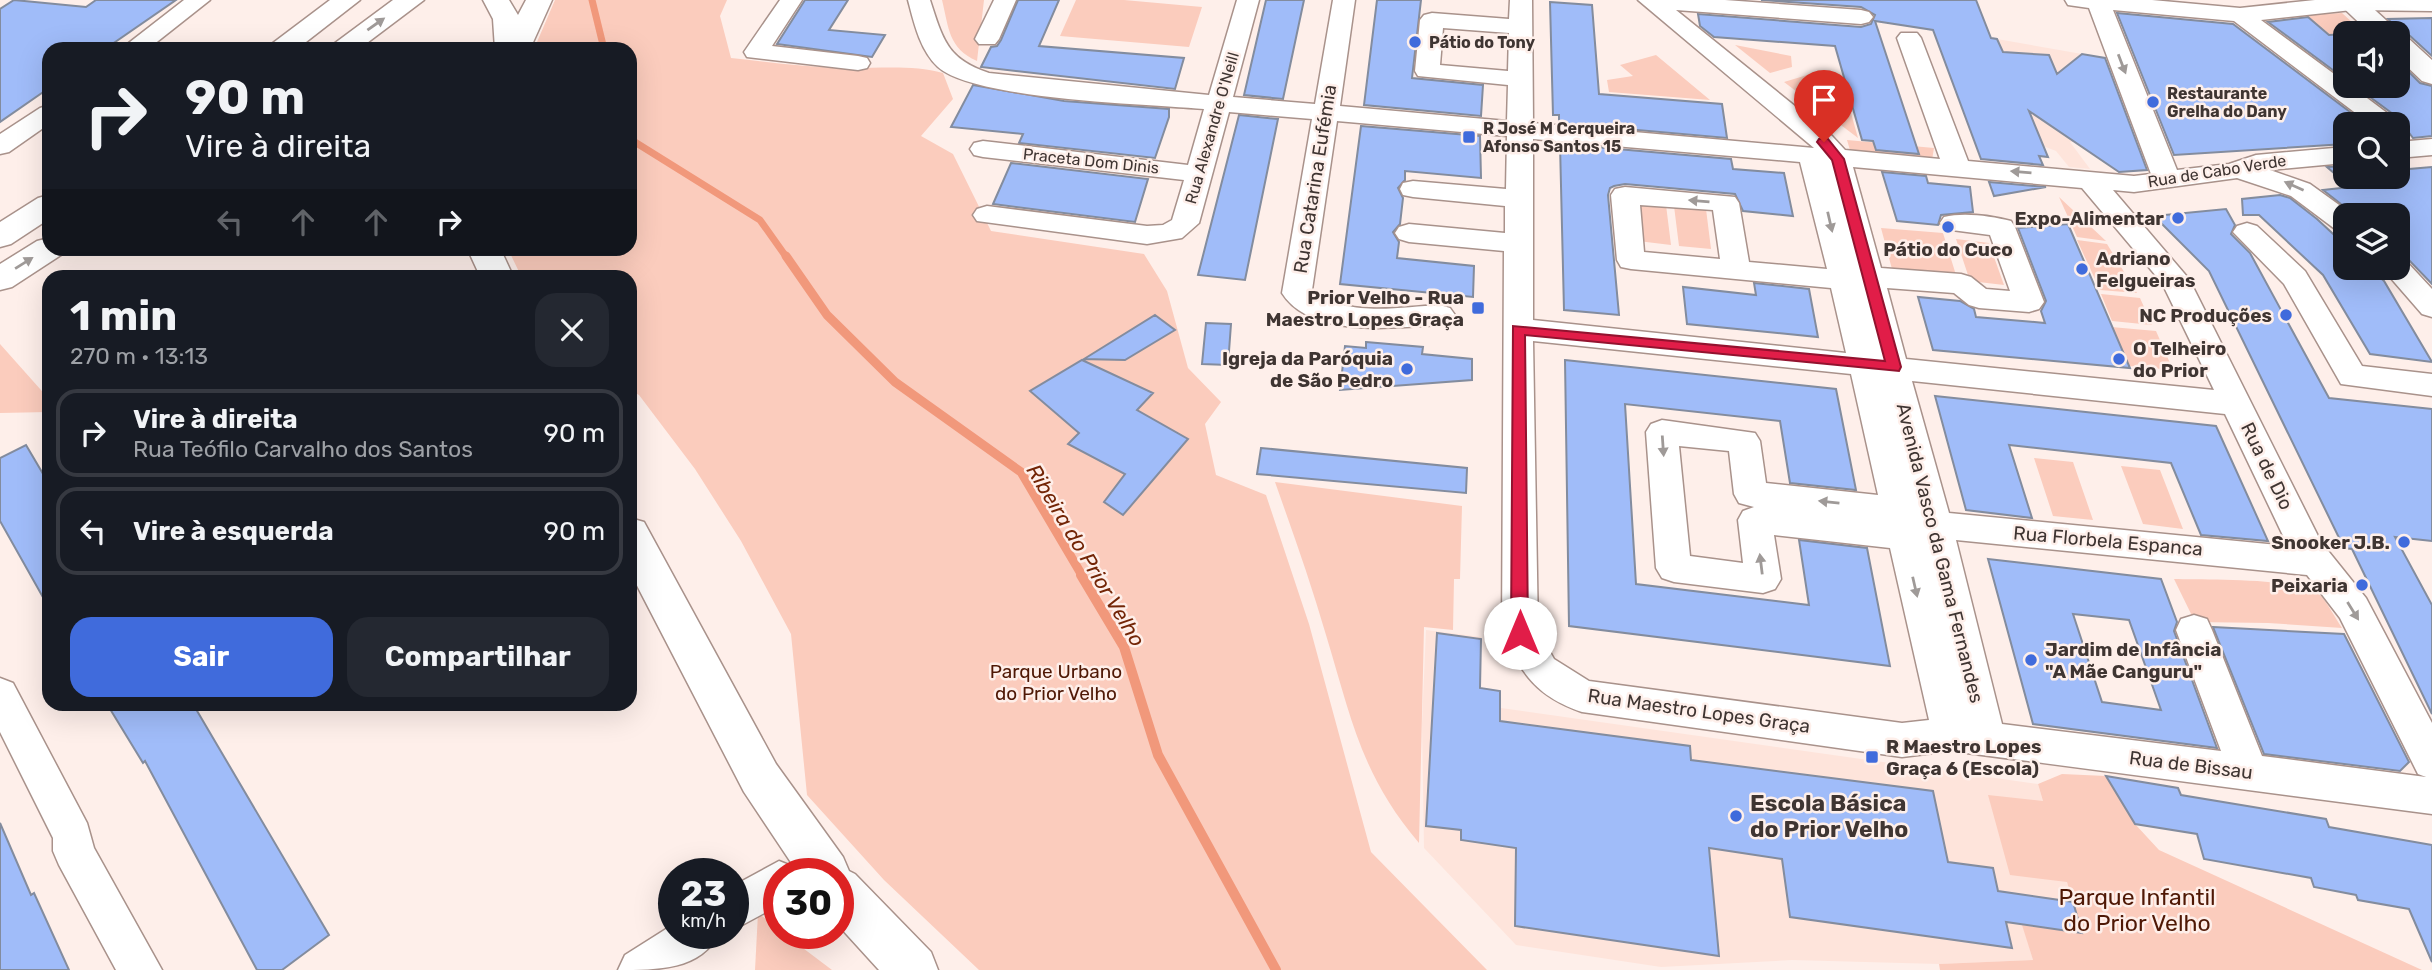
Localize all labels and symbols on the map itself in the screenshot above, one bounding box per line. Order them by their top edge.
one-way arrow [366,18,386,31]
place label: Pátio do Tony [1429,33,1536,52]
marker: Pátio do Tony [1407,34,1423,50]
street label: Rua Alexandre O'Neill [1181,50,1243,206]
one-way arrow [2116,53,2127,74]
pin [1794,70,1854,142]
street label: Rua Catarina Eufémia [1289,83,1341,275]
place label: Restaurante Grelha do Dany [2167,84,2287,121]
marker: Restaurante Grelha do Dany [2145,94,2161,110]
place label: R José M Cerqueira Afonso Santos 15 [1483,119,1635,156]
marker: R José M Cerqueira Afonso Santos 15 [1461,129,1477,145]
street label: Praceta Dom Dinis [1022,144,1160,178]
street label: Rua de Cabo Verde [2146,151,2288,191]
one-way arrow [2010,167,2032,178]
one-way arrow [2284,180,2305,191]
one-way arrow [1688,195,1710,206]
place label: Expo-Alimentar [2014,207,2164,230]
marker: Expo-Alimentar [2170,210,2186,226]
one-way arrow [1824,212,1835,234]
marker: Pátio do Cuco [1940,219,1956,235]
place label: Pátio do Cuco [1883,238,2013,261]
place label: Adriano Felgueiras [2096,247,2195,292]
one-way arrow [15,257,34,270]
marker: Adriano Felgueiras [2074,261,2090,277]
place label: Prior Velho - Rua Maestro Lopes Graça [1266,286,1464,331]
marker: Prior Velho - Rua Maestro Lopes Graça [1470,300,1486,316]
place label: NC Produções [2139,304,2272,327]
marker: NC Produções [2278,307,2294,323]
place label: O Telheiro do Prior [2133,337,2226,382]
place label: Igreja da Paróquia de São Pedro [1222,347,1393,392]
marker: O Telheiro do Prior [2111,351,2127,367]
marker: Igreja da Paróquia de São Pedro [1399,361,1415,377]
street label: Avenida Vasco da Gama Fernandes [1892,401,1988,705]
street label: Rua de Dio [2236,419,2298,513]
one-way arrow [1658,436,1669,458]
water label: Ribeira do Prior Velho [1022,459,1150,651]
one-way arrow [1818,497,1840,508]
street label: Rua Florbela Espanca [2012,521,2204,561]
place label: Snooker J.B. [2271,531,2390,554]
marker: Snooker J.B. [2396,534,2412,550]
one-way arrow [1755,553,1766,575]
place label: Peixaria [2271,574,2348,597]
one-way arrow [1910,576,1921,598]
marker: Peixaria [2354,577,2370,593]
position arrow [1483,596,1557,670]
one-way arrow [2347,601,2360,620]
place label: Jardim de Infância "A Mãe Canguru" [2045,638,2221,683]
marker: Jardim de Infância "A Mãe Canguru" [2023,652,2039,668]
park label: Parque Urbano do Prior Velho [990,660,1122,705]
street label: Rua Maestro Lopes Graça [1586,684,1812,738]
place label: R Maestro Lopes Graça 6 (Escola) [1886,735,2042,780]
street label: Rua de Bissau [2128,746,2254,784]
marker: R Maestro Lopes Graça 6 (Escola) [1864,749,1880,765]
place label: Escola Básica do Prior Velho [1750,789,1908,843]
marker: Escola Básica do Prior Velho [1728,808,1744,824]
speed limit sign: 30 [763,858,854,949]
park label: Parque Infantil do Prior Velho [2058,883,2216,937]

